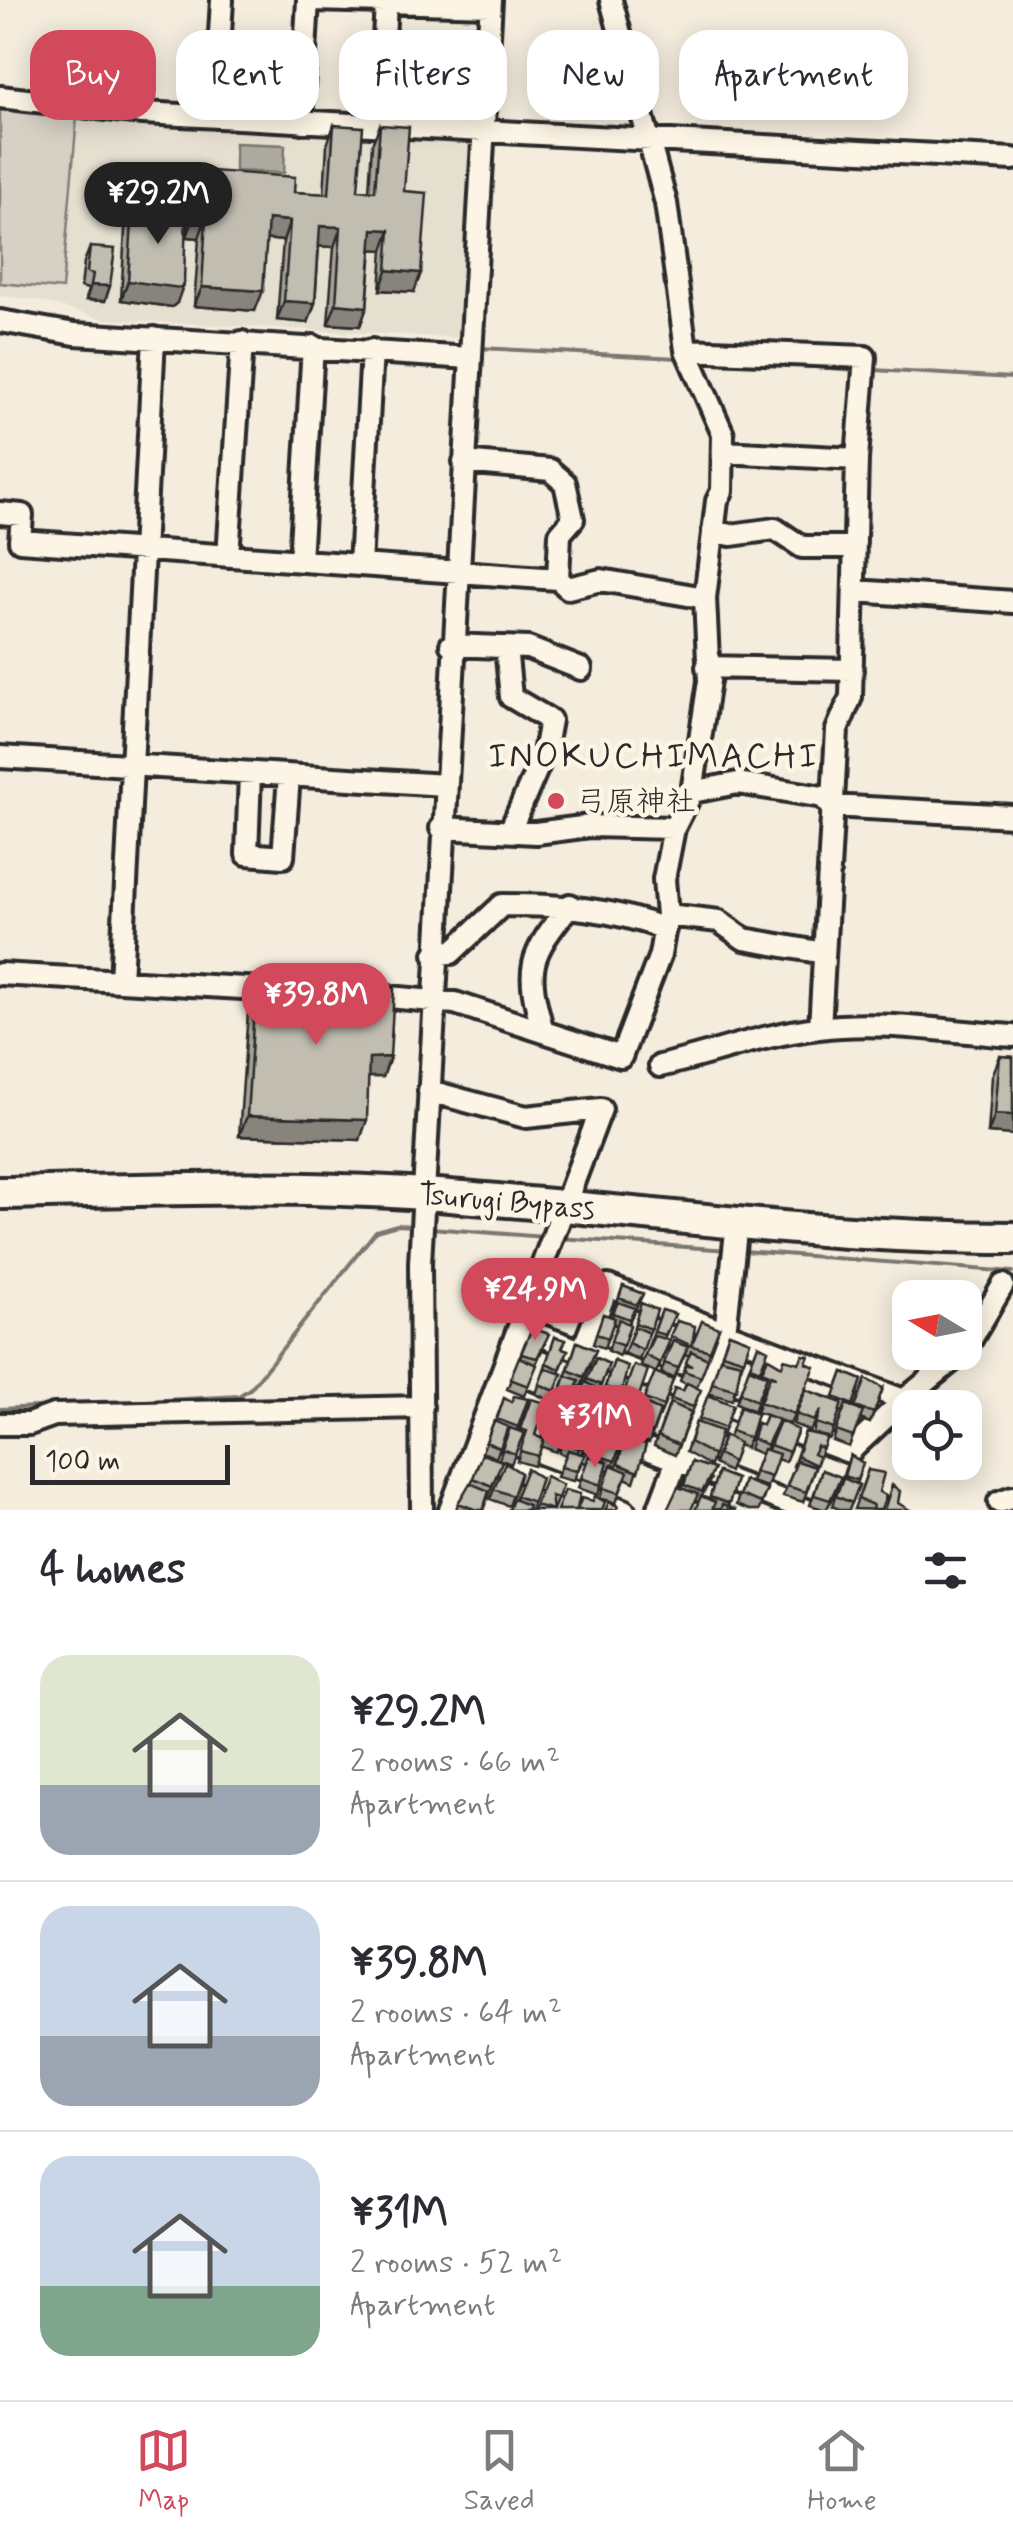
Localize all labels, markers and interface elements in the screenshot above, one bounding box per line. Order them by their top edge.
chip: Buy [30,30,156,120]
chip: Rent [176,30,319,120]
chip: Filters [339,30,507,120]
chip: New [527,30,659,120]
chip: Apartment [679,30,908,120]
pin: ¥29.2M [77,162,239,247]
text: ¥29.2M [106,173,210,215]
district label: INOKUCHIMACHI [488,734,820,780]
place label: 弓原神社 [576,783,696,822]
marker: 弓原神社 [545,790,567,812]
pin: ¥39.8M [235,963,397,1048]
text: ¥39.8M [264,974,368,1016]
street label: Tsurugi Bypass [417,1175,597,1230]
pin: ¥24.9M [454,1258,616,1343]
text: ¥24.9M [483,1269,587,1311]
north arrow [892,1280,982,1370]
map controls [892,1280,982,1480]
pin: ¥31M [536,1385,654,1470]
button: locate [892,1390,982,1480]
text: ¥31M [558,1396,632,1438]
scale bar [30,1440,230,1484]
text: 100 m [45,1444,120,1481]
text: 4 homes [40,1543,186,1598]
icon: filters [918,1543,973,1598]
text: ¥29.2M [350,1686,486,1741]
icon: home [120,1695,240,1815]
text: 2 rooms · 66 m² [350,1741,560,1783]
text: Apartment [350,1783,495,1825]
text: ¥39.8M [350,1937,488,1992]
icon: home [120,1946,240,2066]
text: 2 rooms · 64 m² [350,1992,562,2034]
text: Apartment [350,2034,495,2076]
text: ¥31M [350,2187,448,2242]
icon: home [120,2196,240,2316]
text: 2 rooms · 52 m² [350,2242,562,2284]
text: Apartment [350,2284,495,2326]
tab: Map [136,2423,191,2520]
tab: Saved [464,2423,535,2520]
tab: Home [807,2423,877,2520]

